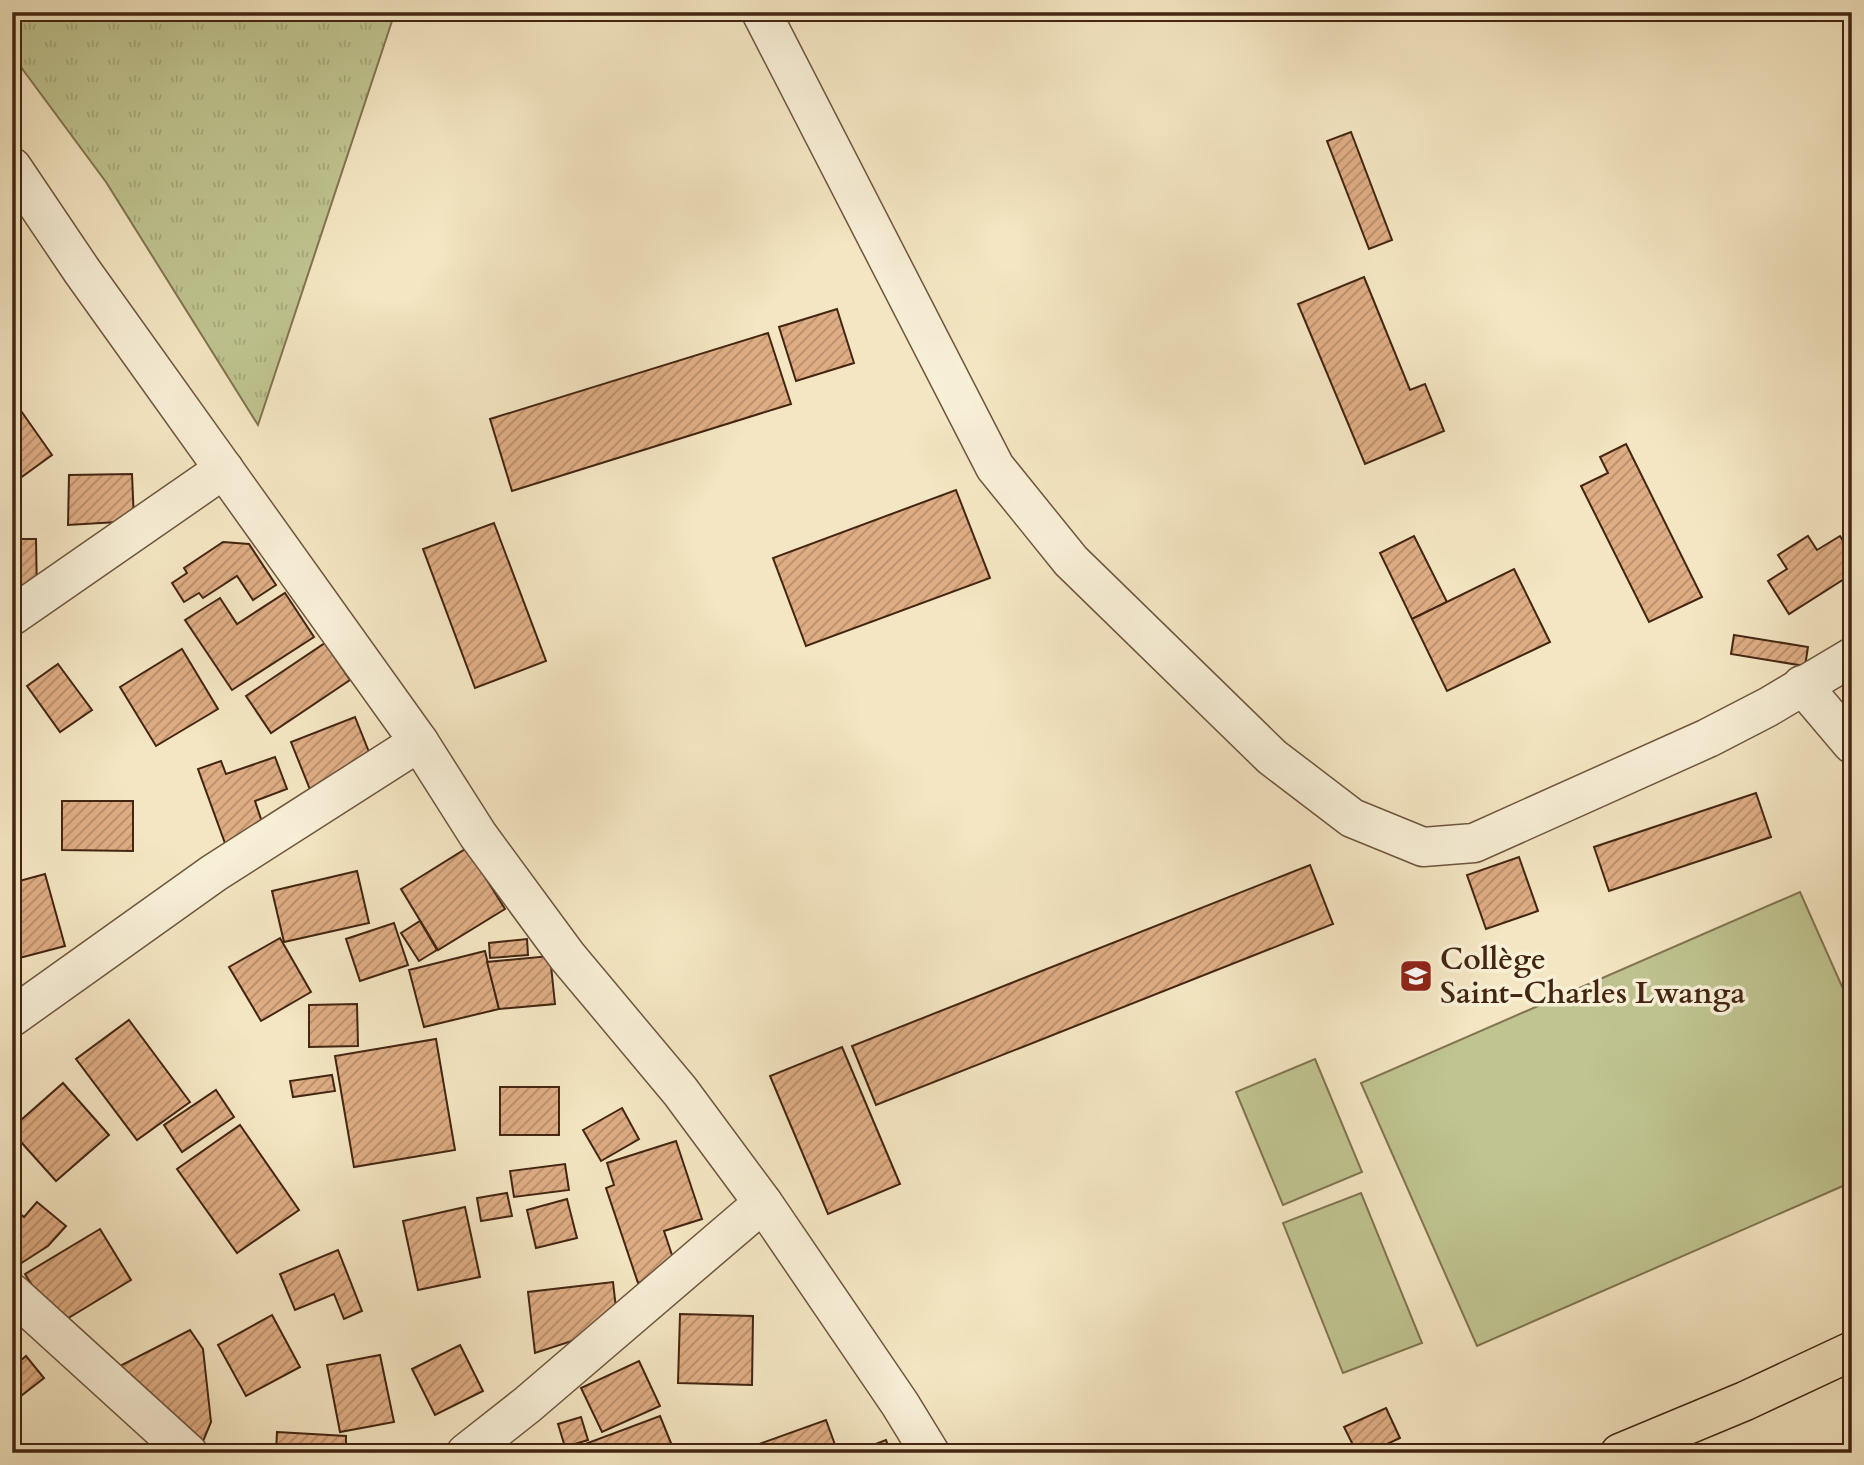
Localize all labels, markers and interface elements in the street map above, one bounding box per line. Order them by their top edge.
place label: Collège Saint-Charles Lwanga [1440,939,1746,1014]
school or university icon: Collège Saint-Charles Lwanga [1397,957,1435,995]

